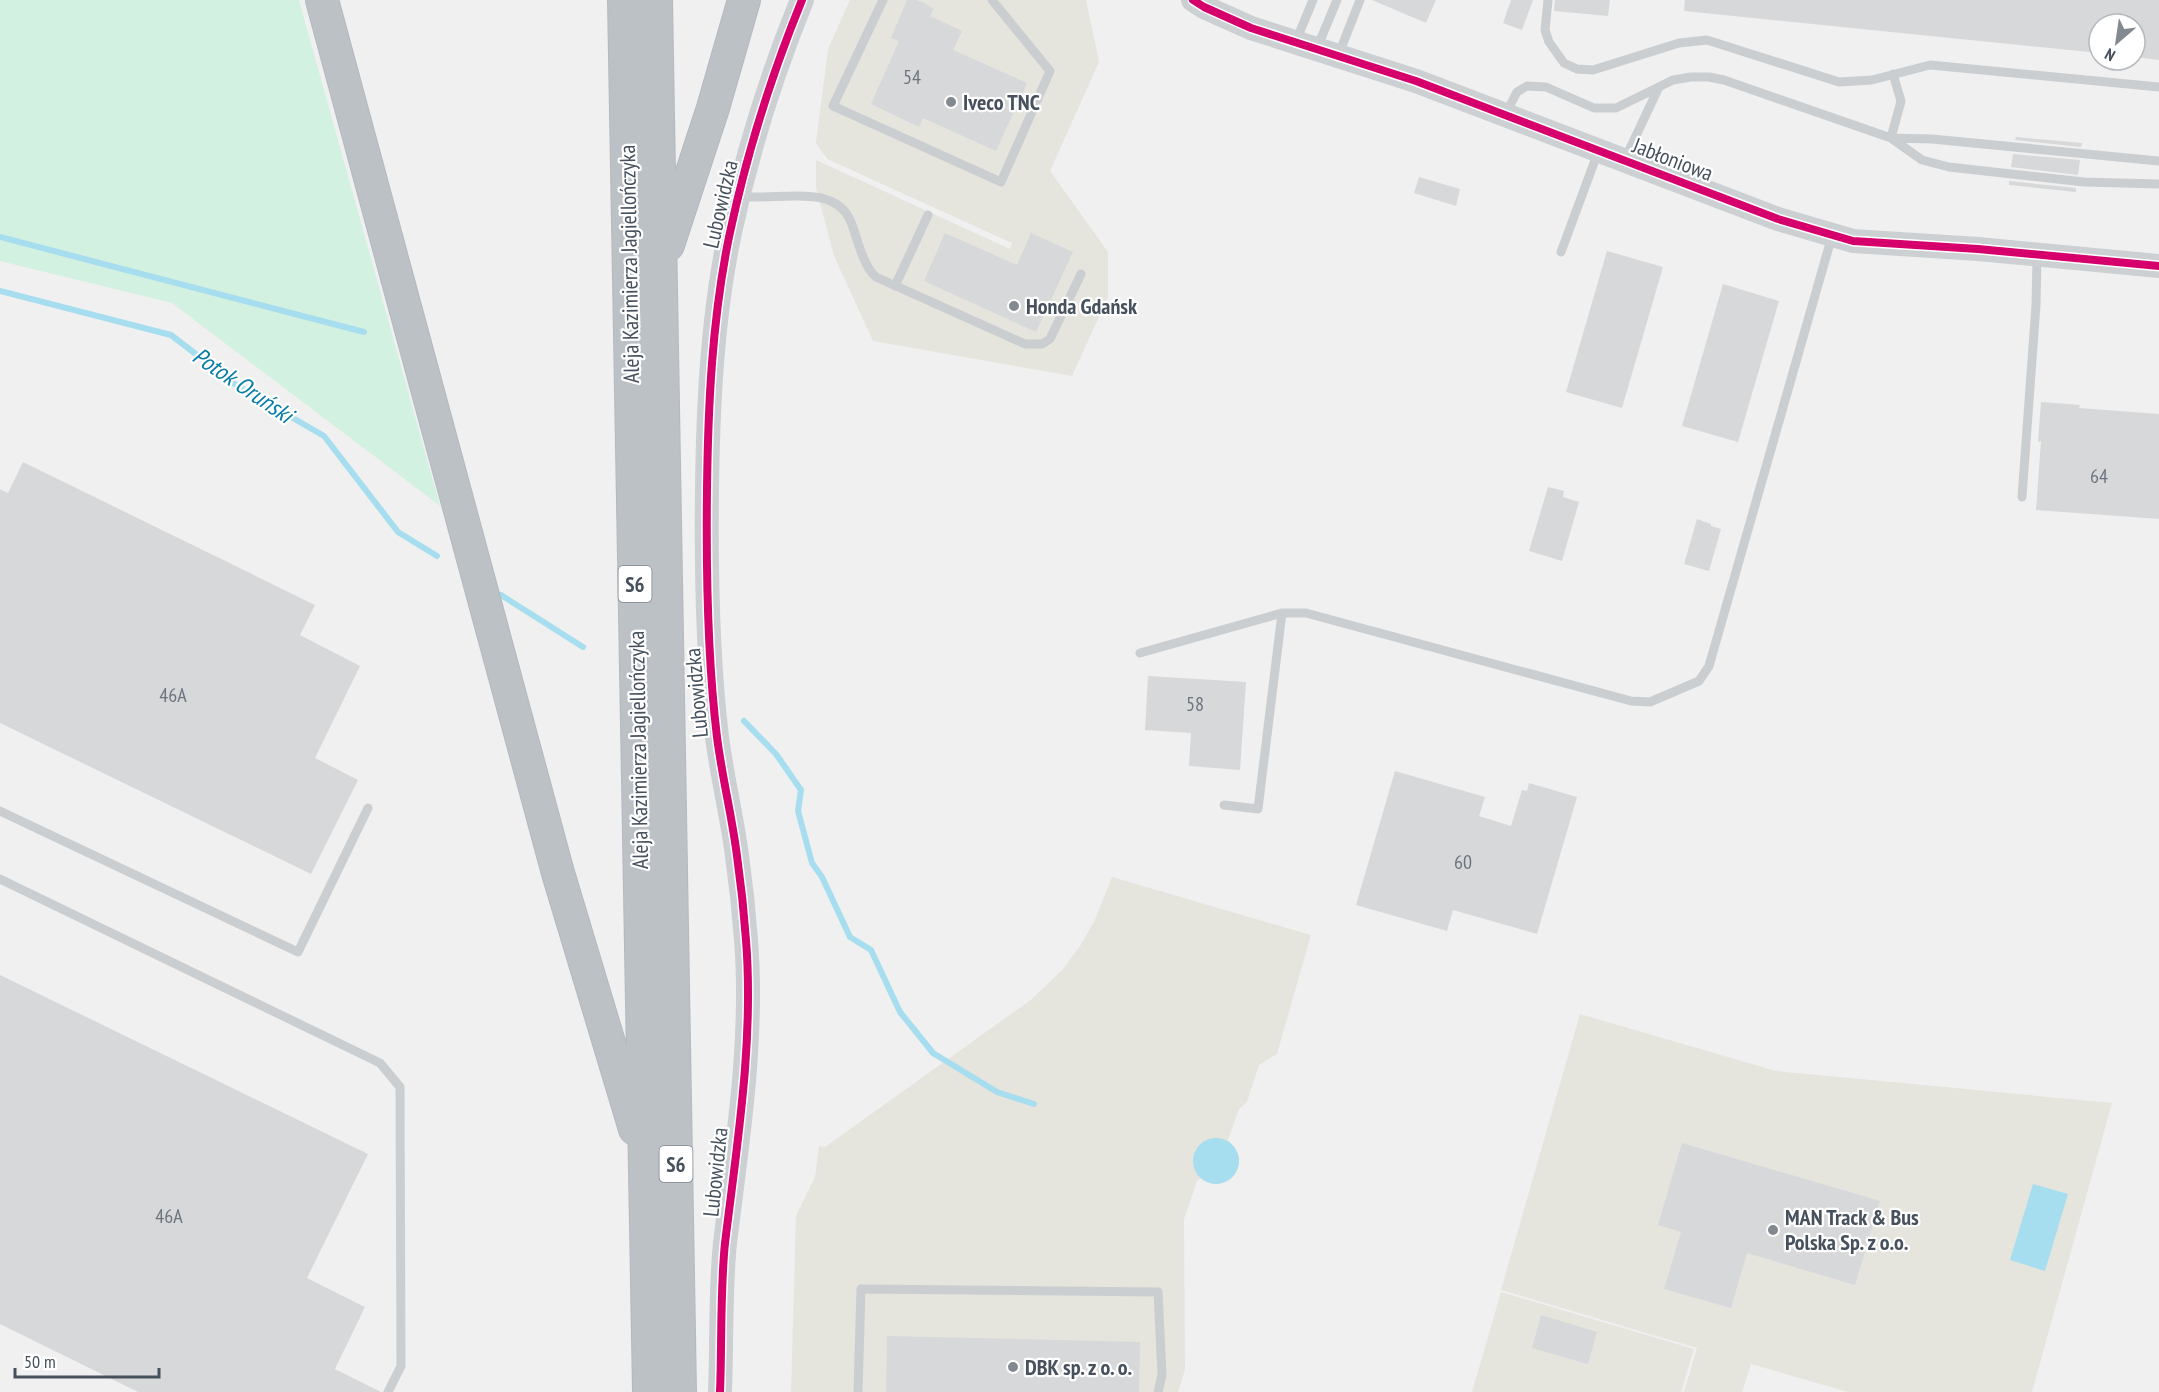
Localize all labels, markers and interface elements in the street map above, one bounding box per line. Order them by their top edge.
north arrow [2087,12,2147,72]
text: N [2101,44,2118,66]
house number: 54 [903,64,921,90]
place label: Iveco TNC [963,88,1040,116]
marker: Iveco TNC [944,95,958,109]
street label: Jabłoniowa [1628,131,1717,187]
street label: Aleja Kazimierza Jagiellończyka [613,145,645,383]
street label: Lubowidzka [696,157,744,251]
place label: Honda Gdańsk [1026,292,1138,320]
marker: Honda Gdańsk [1007,299,1021,313]
water label: Potok Oruński [187,340,301,431]
house number: 64 [2090,463,2108,489]
road number: S6 [618,566,652,602]
street label: Aleja Kazimierza Jagiellończyka [622,631,654,869]
street label: Lubowidzka [678,647,714,739]
house number: 46A [159,682,187,708]
house number: 58 [1186,691,1204,717]
house number: 60 [1454,849,1472,875]
street label: Lubowidzka [696,1126,734,1218]
road number: S6 [660,1146,692,1182]
house number: 46A [155,1203,183,1229]
place label: MAN Track & Bus Polska Sp. z o.o. [1785,1203,1919,1256]
marker: MAN Track & Bus Polska Sp. z o.o. [1766,1223,1780,1237]
scale bar [15,1341,159,1379]
text: 50 m [24,1350,56,1373]
place label: DBK sp. z o. o. [1025,1353,1132,1381]
marker: DBK sp. z o. o. [1006,1360,1020,1374]

